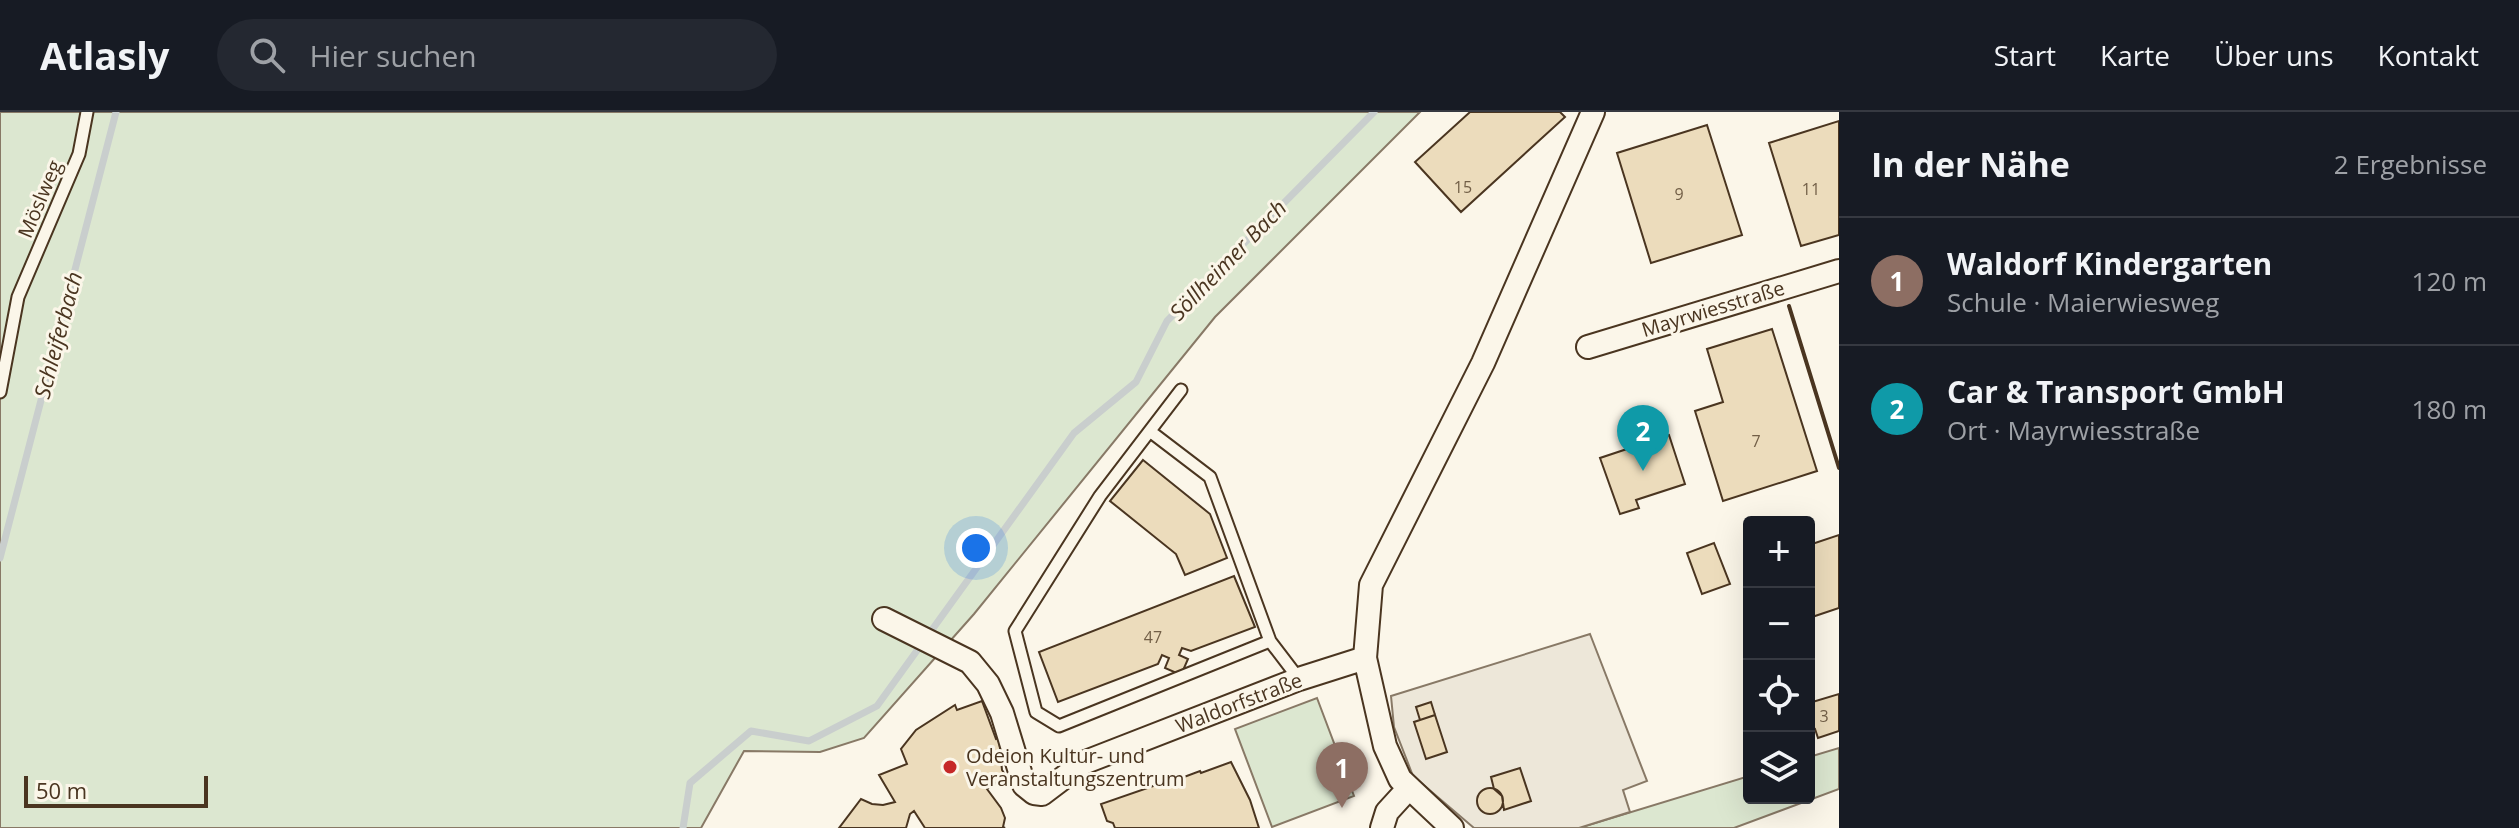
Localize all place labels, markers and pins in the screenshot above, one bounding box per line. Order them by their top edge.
pin: 2 [1617,405,1669,471]
place label: Odeion Kultur- und Veranstaltungszentrum [966,742,1185,792]
pin: 1 [1316,742,1368,808]
marker: Odeion Kultur- und Veranstaltungszentrum [941,758,959,776]

